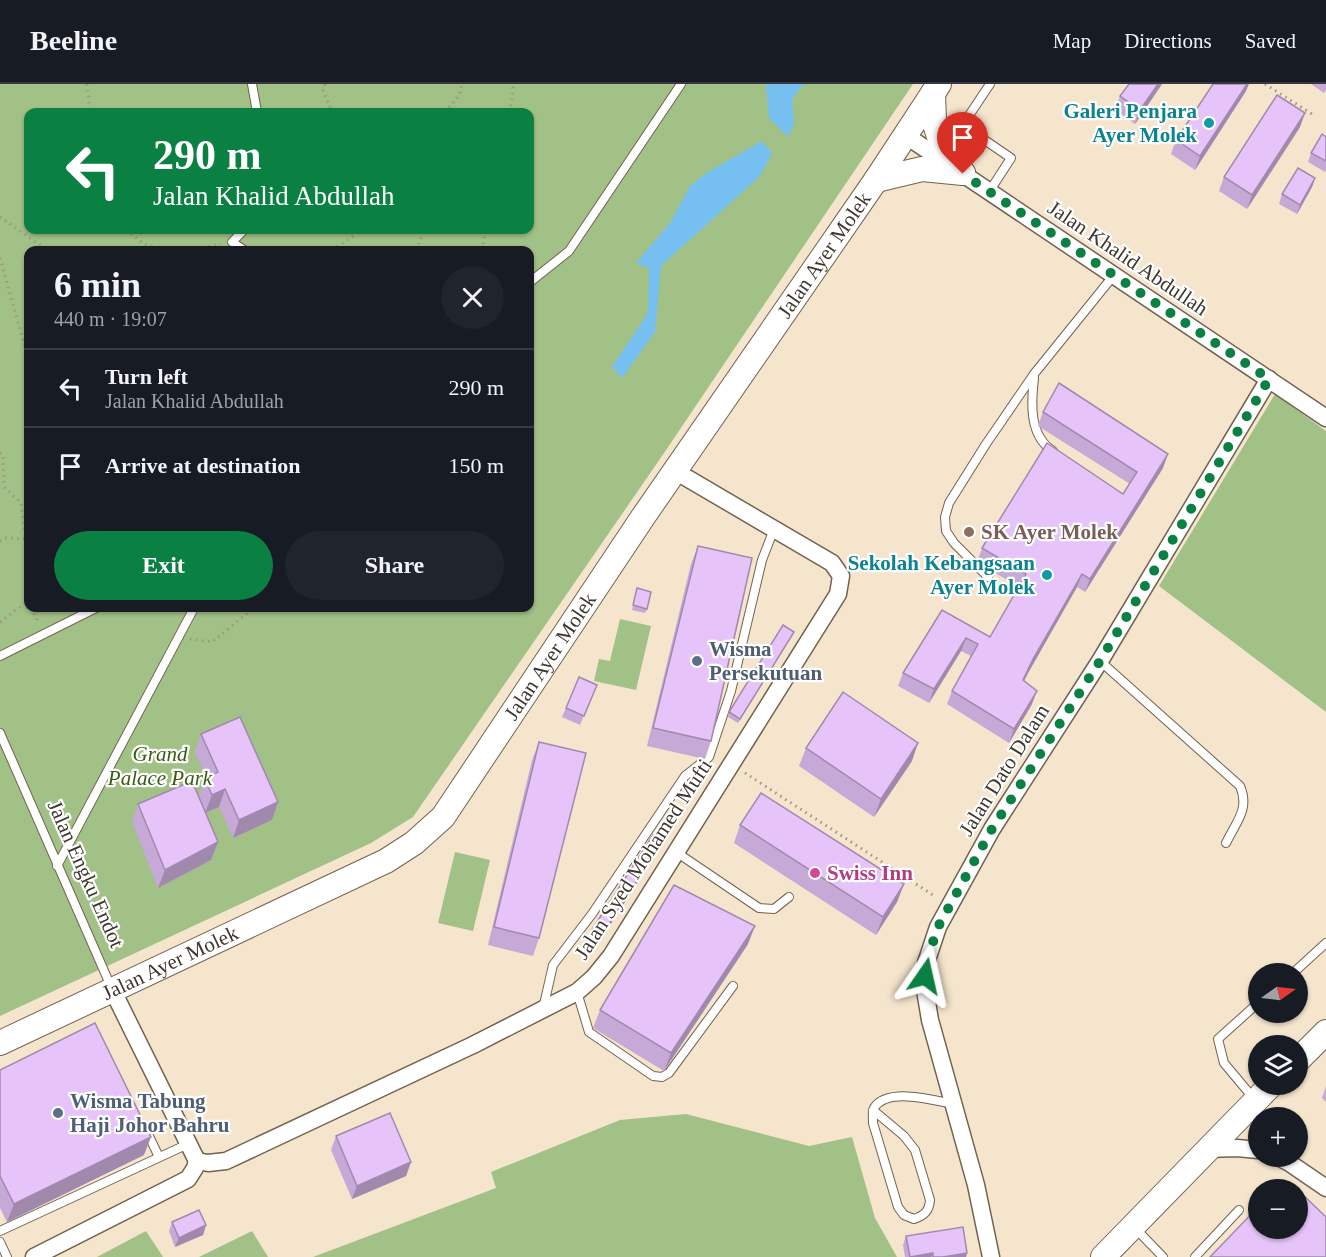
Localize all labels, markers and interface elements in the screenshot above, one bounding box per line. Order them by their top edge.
text: Beeline [30,25,117,56]
text: Map [1053,29,1091,53]
text: Directions [1124,29,1212,53]
text: Saved [1245,29,1296,53]
place label: Galeri Penjara Ayer Molek [1063,99,1197,147]
pin [937,112,988,174]
marker: Galeri Penjara Ayer Molek [1202,116,1216,130]
icon: arrive [946,121,979,154]
icon: left [54,132,132,210]
text: 290 m [153,132,262,178]
text: Jalan Khalid Abdullah [153,181,394,211]
street label: Jalan Ayer Molek [772,187,876,323]
street label: Jalan Khalid Abdullah [1043,196,1213,321]
text: 6 min [54,265,141,305]
button: close [441,266,504,329]
text: 440 m · 19:07 [54,308,167,330]
text: Turn left [105,364,188,389]
icon: left [54,372,87,405]
text: 290 m [448,375,504,400]
text: Jalan Khalid Abdullah [105,390,284,412]
icon: arrive [54,450,87,483]
text: Arrive at destination [105,453,301,478]
text: 150 m [448,453,504,478]
place label: SK Ayer Molek [981,520,1118,544]
marker: SK Ayer Molek [962,525,976,539]
button: Exit [54,531,273,600]
button: Share [285,531,504,600]
place label: Sekolah Kebangsaan Ayer Molek [848,551,1035,599]
marker: Sekolah Kebangsaan Ayer Molek [1040,568,1054,582]
street label: Jalan Ayer Molek [499,588,601,724]
place label: Wisma Persekutuan [709,637,822,685]
marker: Wisma Persekutuan [690,654,704,668]
street label: Jalan Dato Dalam [954,700,1054,840]
park label: Grand Palace Park [107,742,213,790]
street label: Jalan Syed Mohamed Mufti [569,754,717,964]
street label: Jalan Engku Endot [43,797,129,951]
place label: Swiss Inn [827,861,913,885]
marker: Swiss Inn [808,866,822,880]
street label: Jalan Ayer Molek [98,920,242,1005]
position arrow [893,944,957,1008]
north arrow [1248,963,1308,1023]
map controls [1248,963,1308,1239]
button: layers [1248,1035,1308,1095]
place label: Wisma Tabung Haji Johor Bahru [70,1089,230,1137]
marker: Wisma Tabung Haji Johor Bahru [51,1106,65,1120]
button: + [1248,1107,1308,1167]
button: − [1248,1179,1308,1239]

